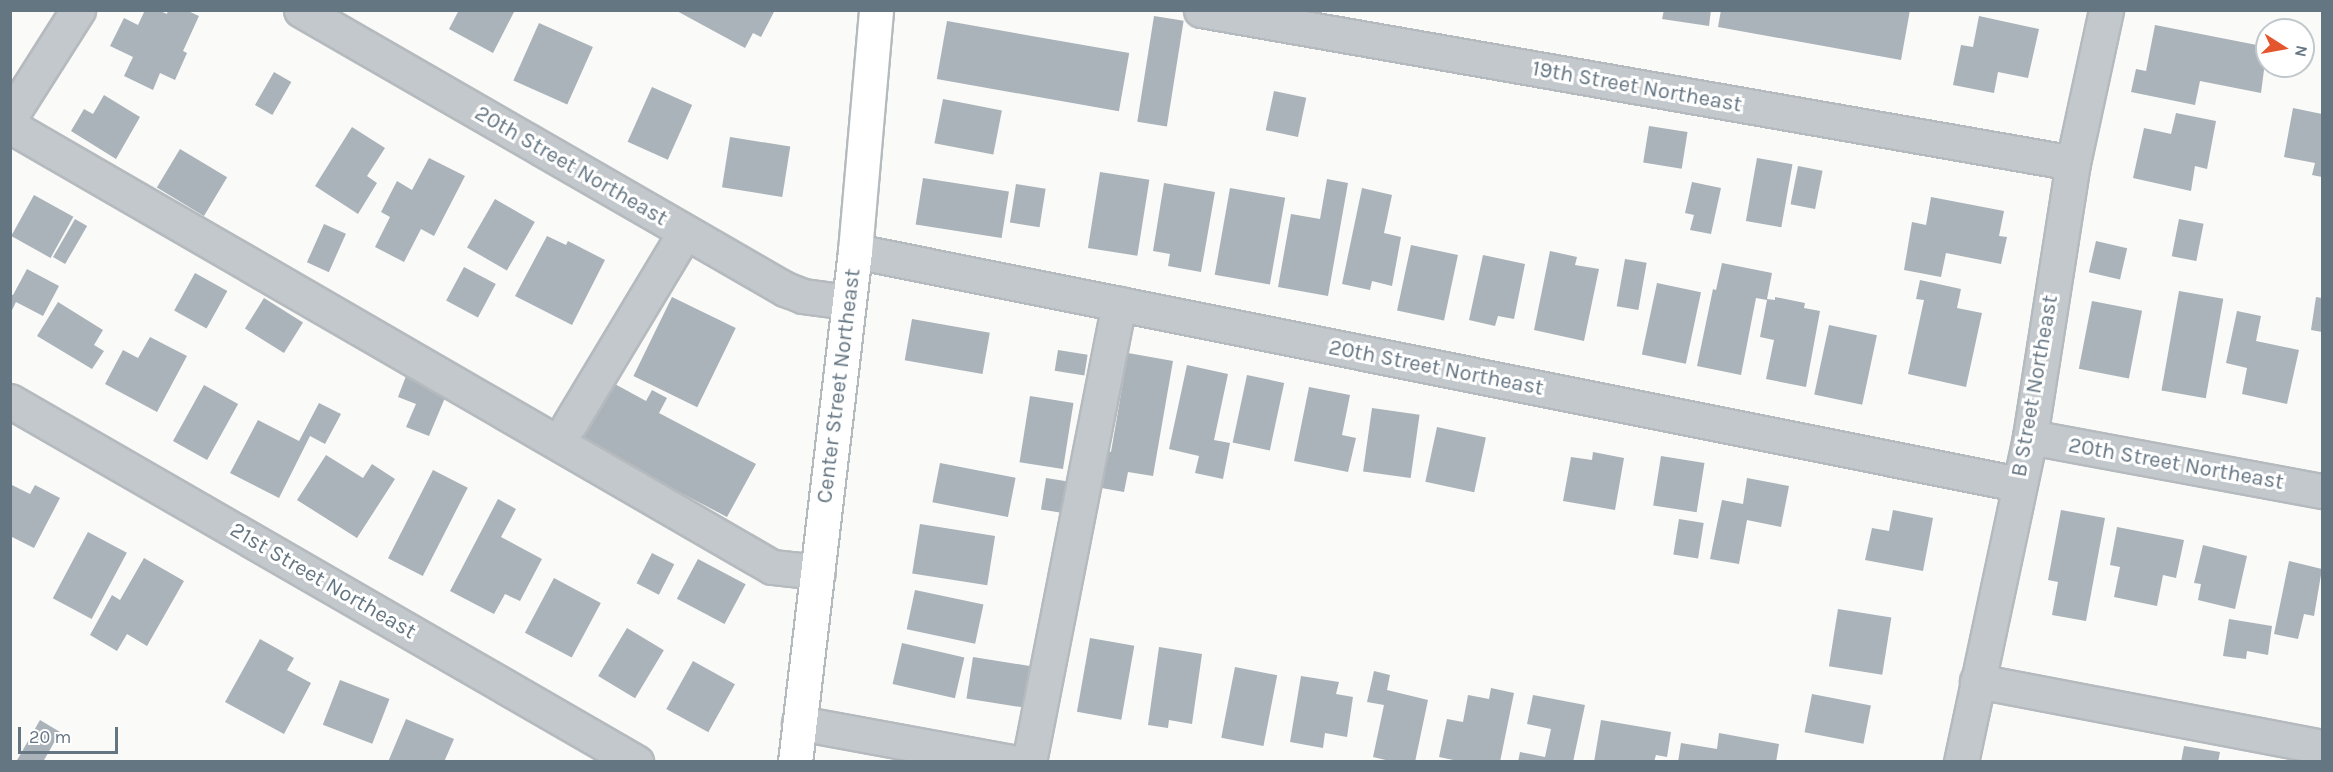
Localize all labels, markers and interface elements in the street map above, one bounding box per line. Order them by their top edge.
north arrow [2255,18,2315,78]
text: N [2291,44,2312,59]
street label: 19th Street Northeast [1530,56,1744,118]
street label: 20th Street Northeast [470,100,672,232]
street label: Center Street Northeast [812,267,866,505]
street label: B Street Northeast [2006,293,2064,479]
street label: 20th Street Northeast [1326,334,1546,402]
street label: 20th Street Northeast [2066,432,2286,496]
street label: 21st Street Northeast [225,517,421,645]
scale bar [21,715,122,753]
text: 20 m [29,726,71,748]

